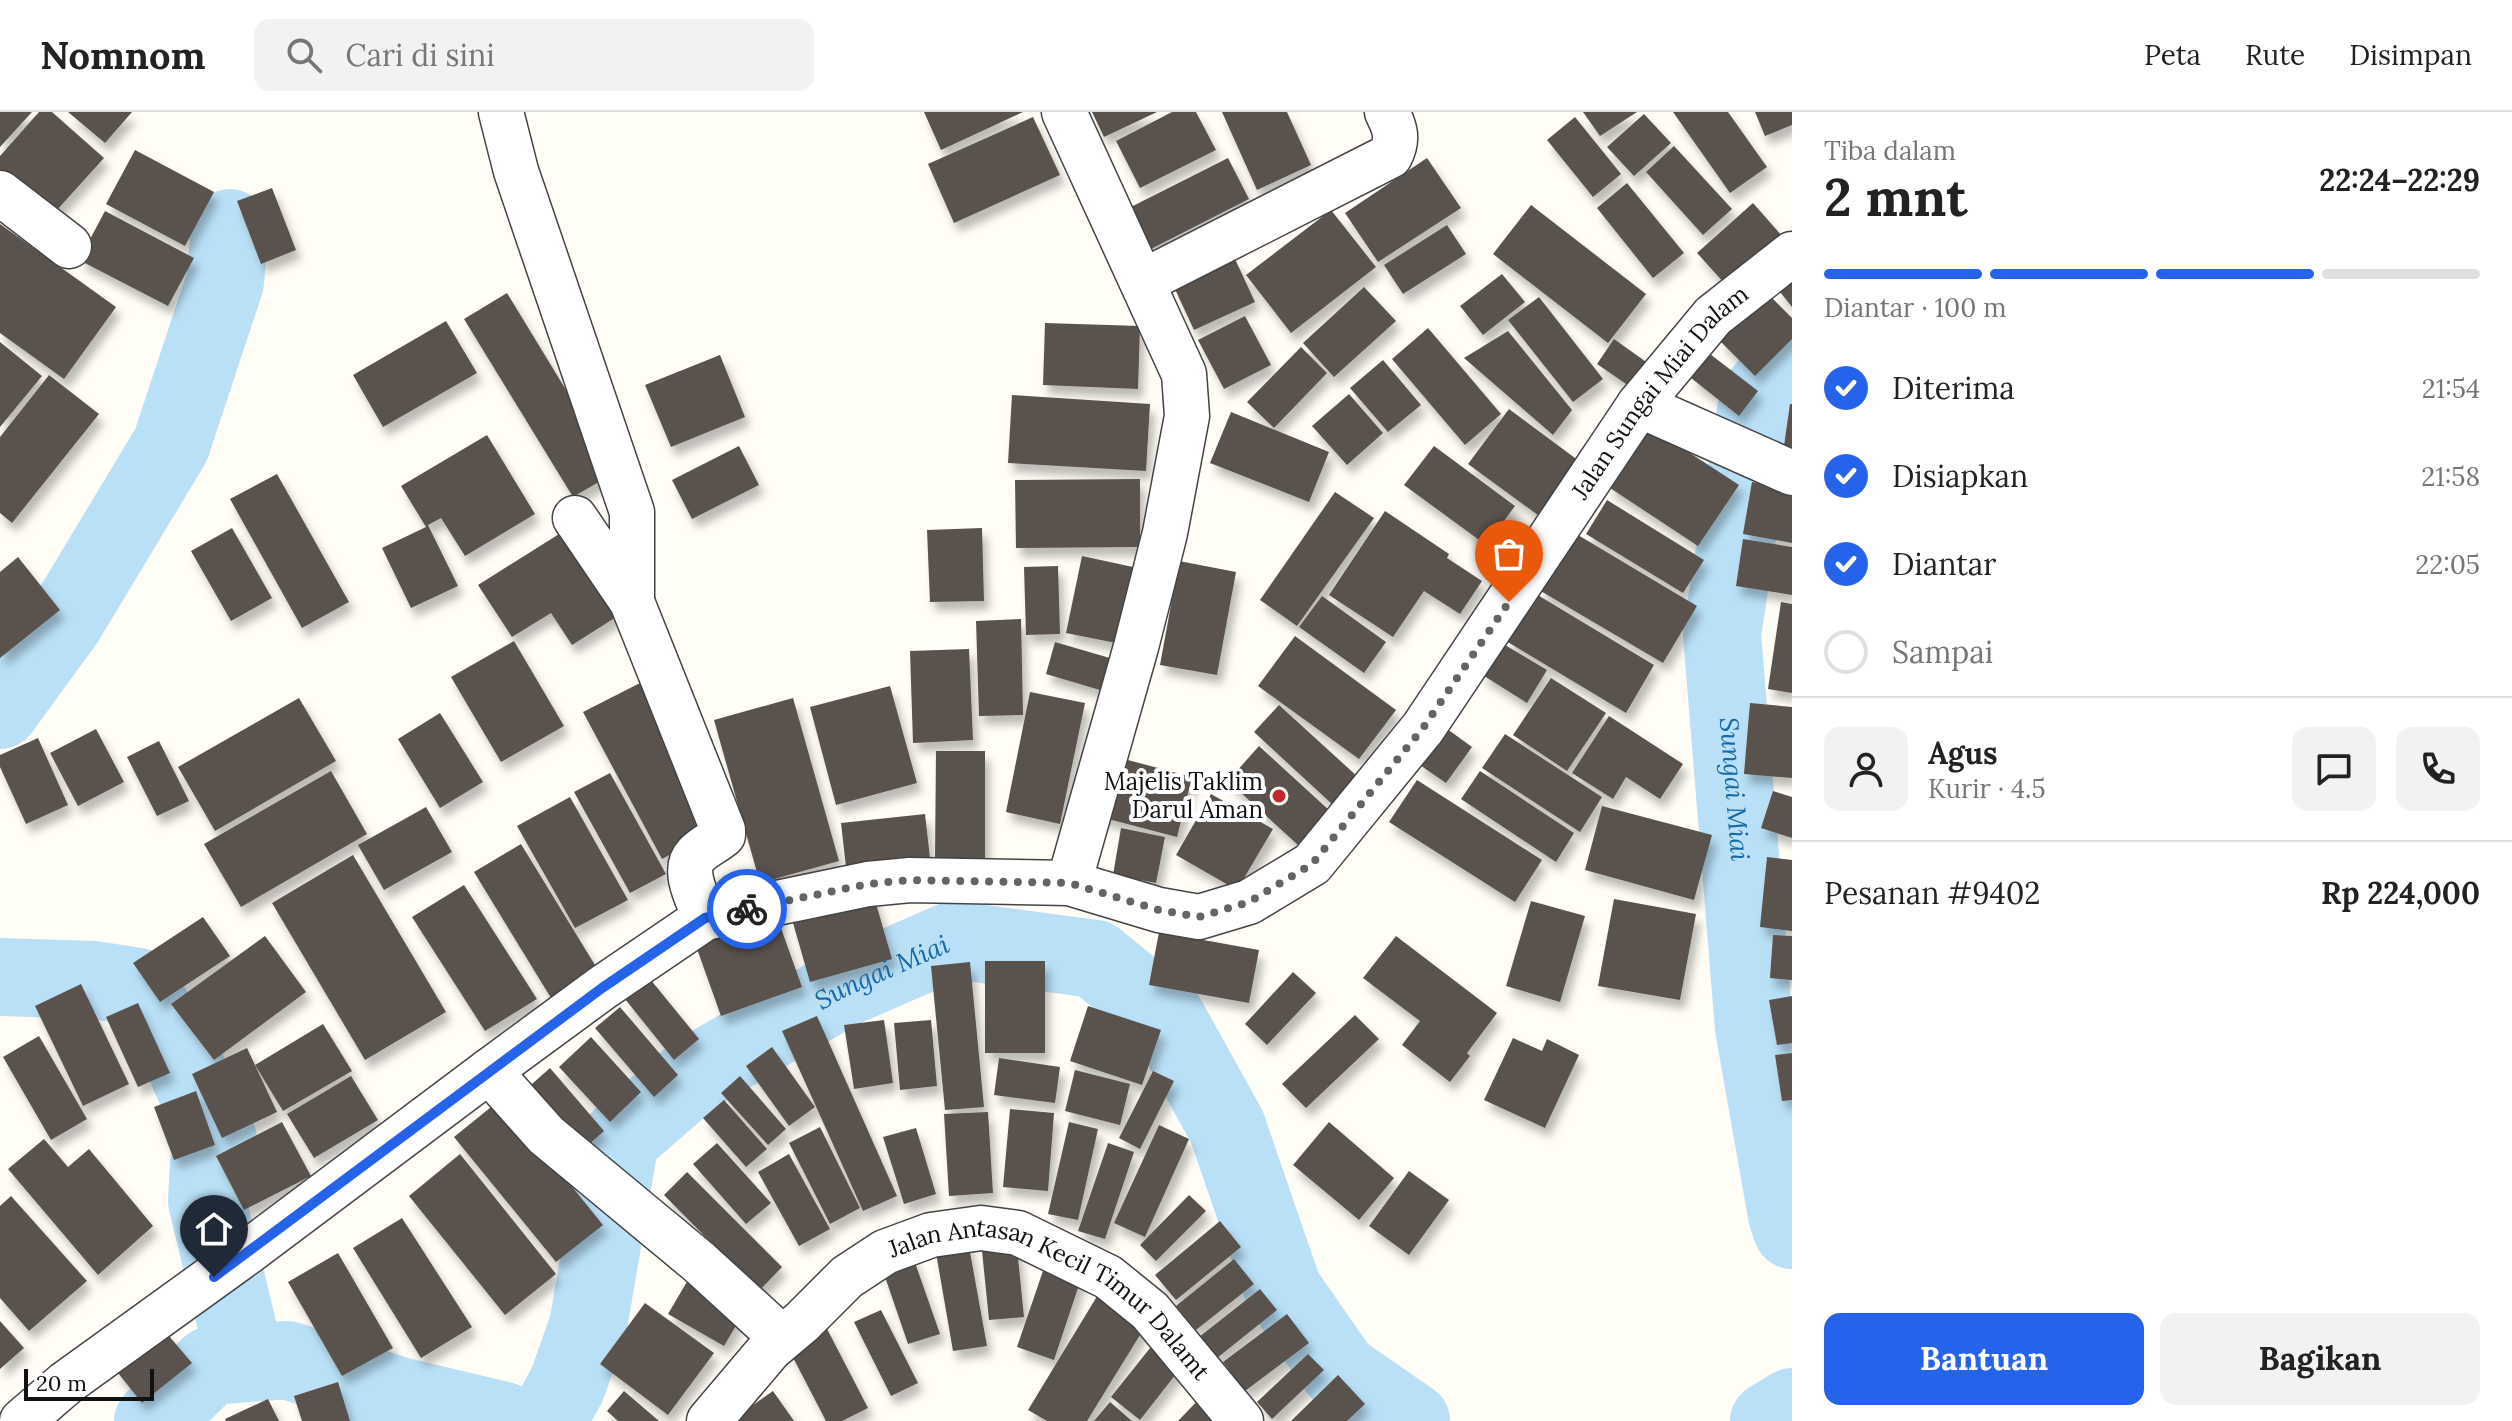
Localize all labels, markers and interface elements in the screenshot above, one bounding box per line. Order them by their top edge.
search box [254,19,814,91]
text: Nomnom [40,31,206,79]
icon: search [282,33,326,77]
text: Cari di sini [346,36,495,74]
text: Peta [2144,37,2201,73]
text: Rute [2245,37,2305,73]
text: Disimpan [2349,37,2472,73]
text: Tiba dalam [1824,134,1956,167]
text: 22:24–22:29 [2319,161,2480,199]
text: 2 mnt [1824,164,1968,230]
street label: Jalan Sungai Miai Dalam [1564,278,1754,506]
text: Diantar · 100 m [1824,291,2006,324]
icon: check [1824,366,1868,410]
text: Diterima [1892,369,2015,407]
text: 21:54 [2422,372,2480,405]
icon: check [1824,454,1868,498]
text: Disiapkan [1892,457,2028,495]
text: 21:58 [2421,460,2480,493]
pin [1475,520,1543,602]
icon: bag [1487,532,1531,576]
icon: check [1824,542,1868,586]
text: Diantar [1892,545,1996,583]
text: 22:05 [2415,548,2480,581]
text: Sampai [1892,633,1993,671]
water label: Sungai Miai [1713,716,1757,863]
button: person [1824,727,1908,811]
button: chat [2292,727,2376,811]
button: phone [2396,727,2480,811]
text: Agus [1928,734,1998,772]
place label: Majelis Taklim Darul Aman [1104,766,1263,825]
text: Kurir · 4.5 [1928,772,2046,805]
marker: Majelis Taklim Darul Aman [1270,787,1288,805]
courier [707,869,787,949]
text: Pesanan #9402 [1824,874,2040,912]
text: Rp 224,000 [2321,874,2480,912]
icon: bike [725,887,769,931]
water label: Sungai Miai [808,927,955,1017]
pin [180,1195,248,1277]
icon: home [192,1207,236,1251]
street label: Jalan Antasan Kecil Timur Dalamt [883,1212,1217,1387]
button: Bantuan [1824,1313,2144,1405]
button: Bagikan [2160,1313,2480,1405]
scale bar [24,1365,154,1401]
text: 20 m [36,1369,87,1397]

